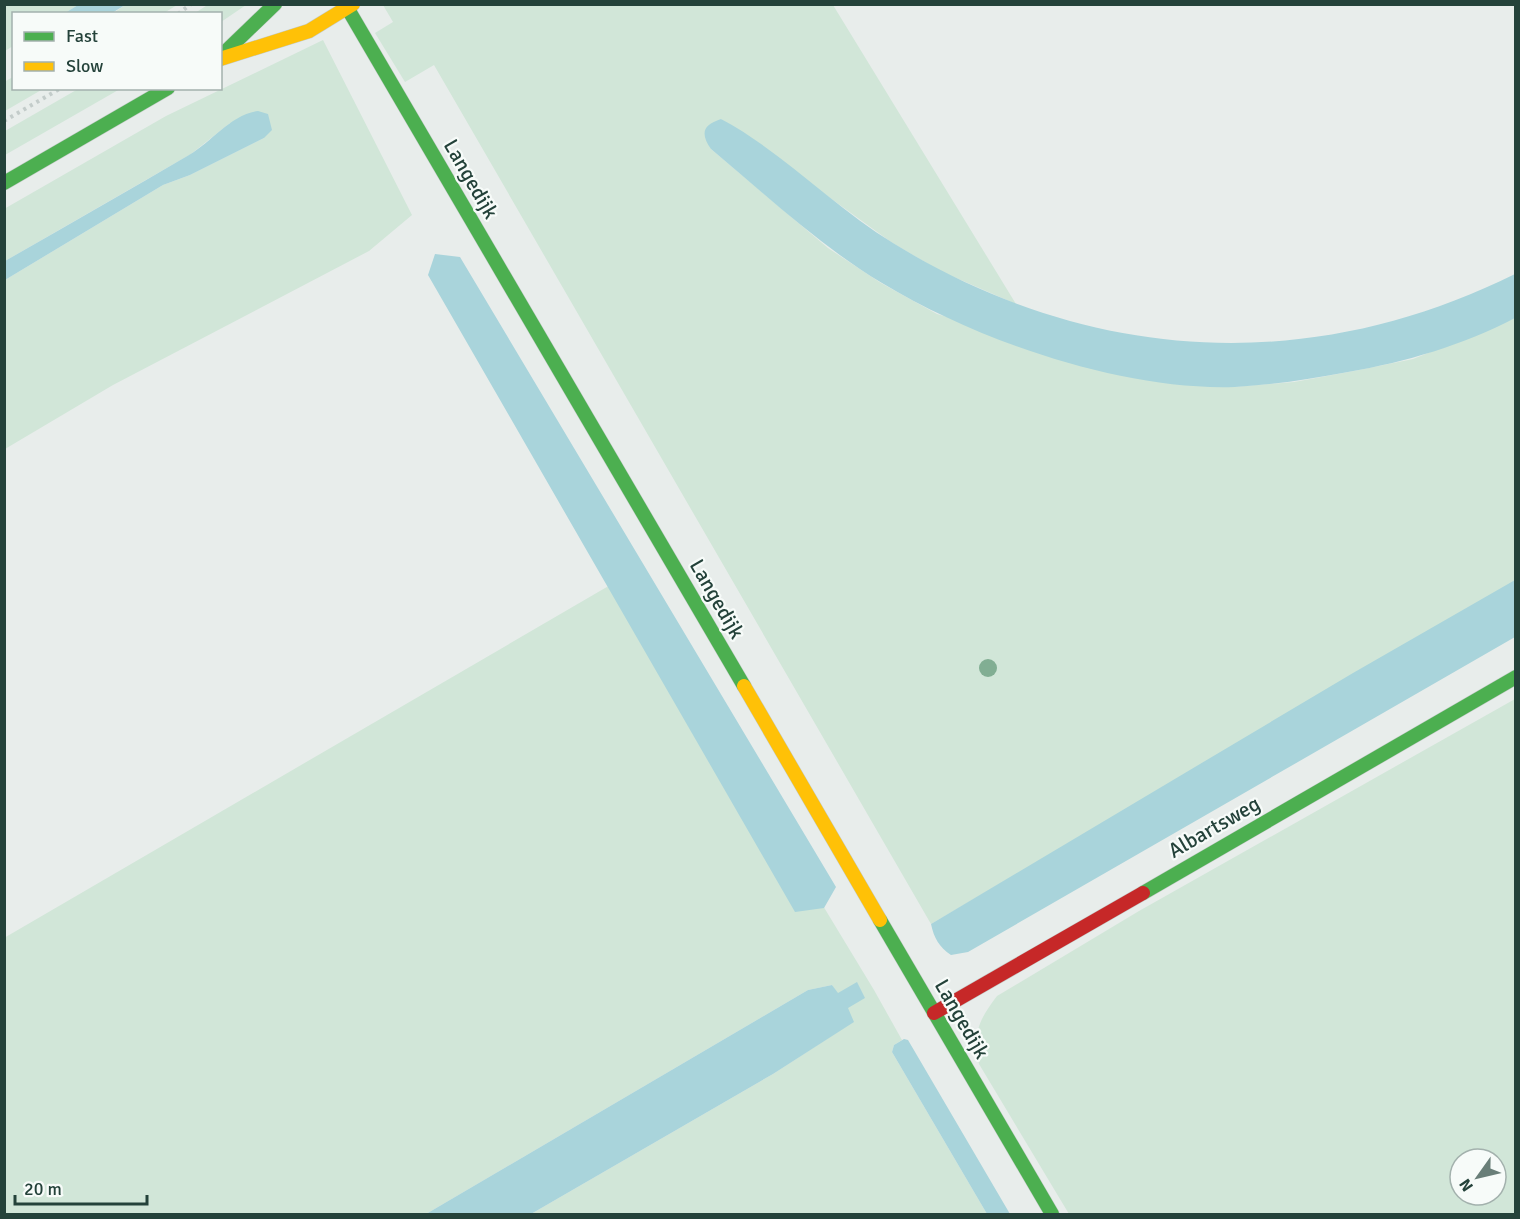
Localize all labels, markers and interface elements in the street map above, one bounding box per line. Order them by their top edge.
legend [12,12,222,90]
text: Fast [66,25,98,47]
text: Slow [66,55,103,77]
street label: Langedijk [438,135,504,224]
street label: Langedijk [684,555,750,644]
street label: Albartsweg [1163,790,1265,864]
street label: Langedijk [929,975,995,1064]
north arrow [1448,1147,1508,1207]
scale bar [15,1168,147,1206]
text: N [1455,1175,1478,1195]
text: 20 m [24,1178,62,1200]

